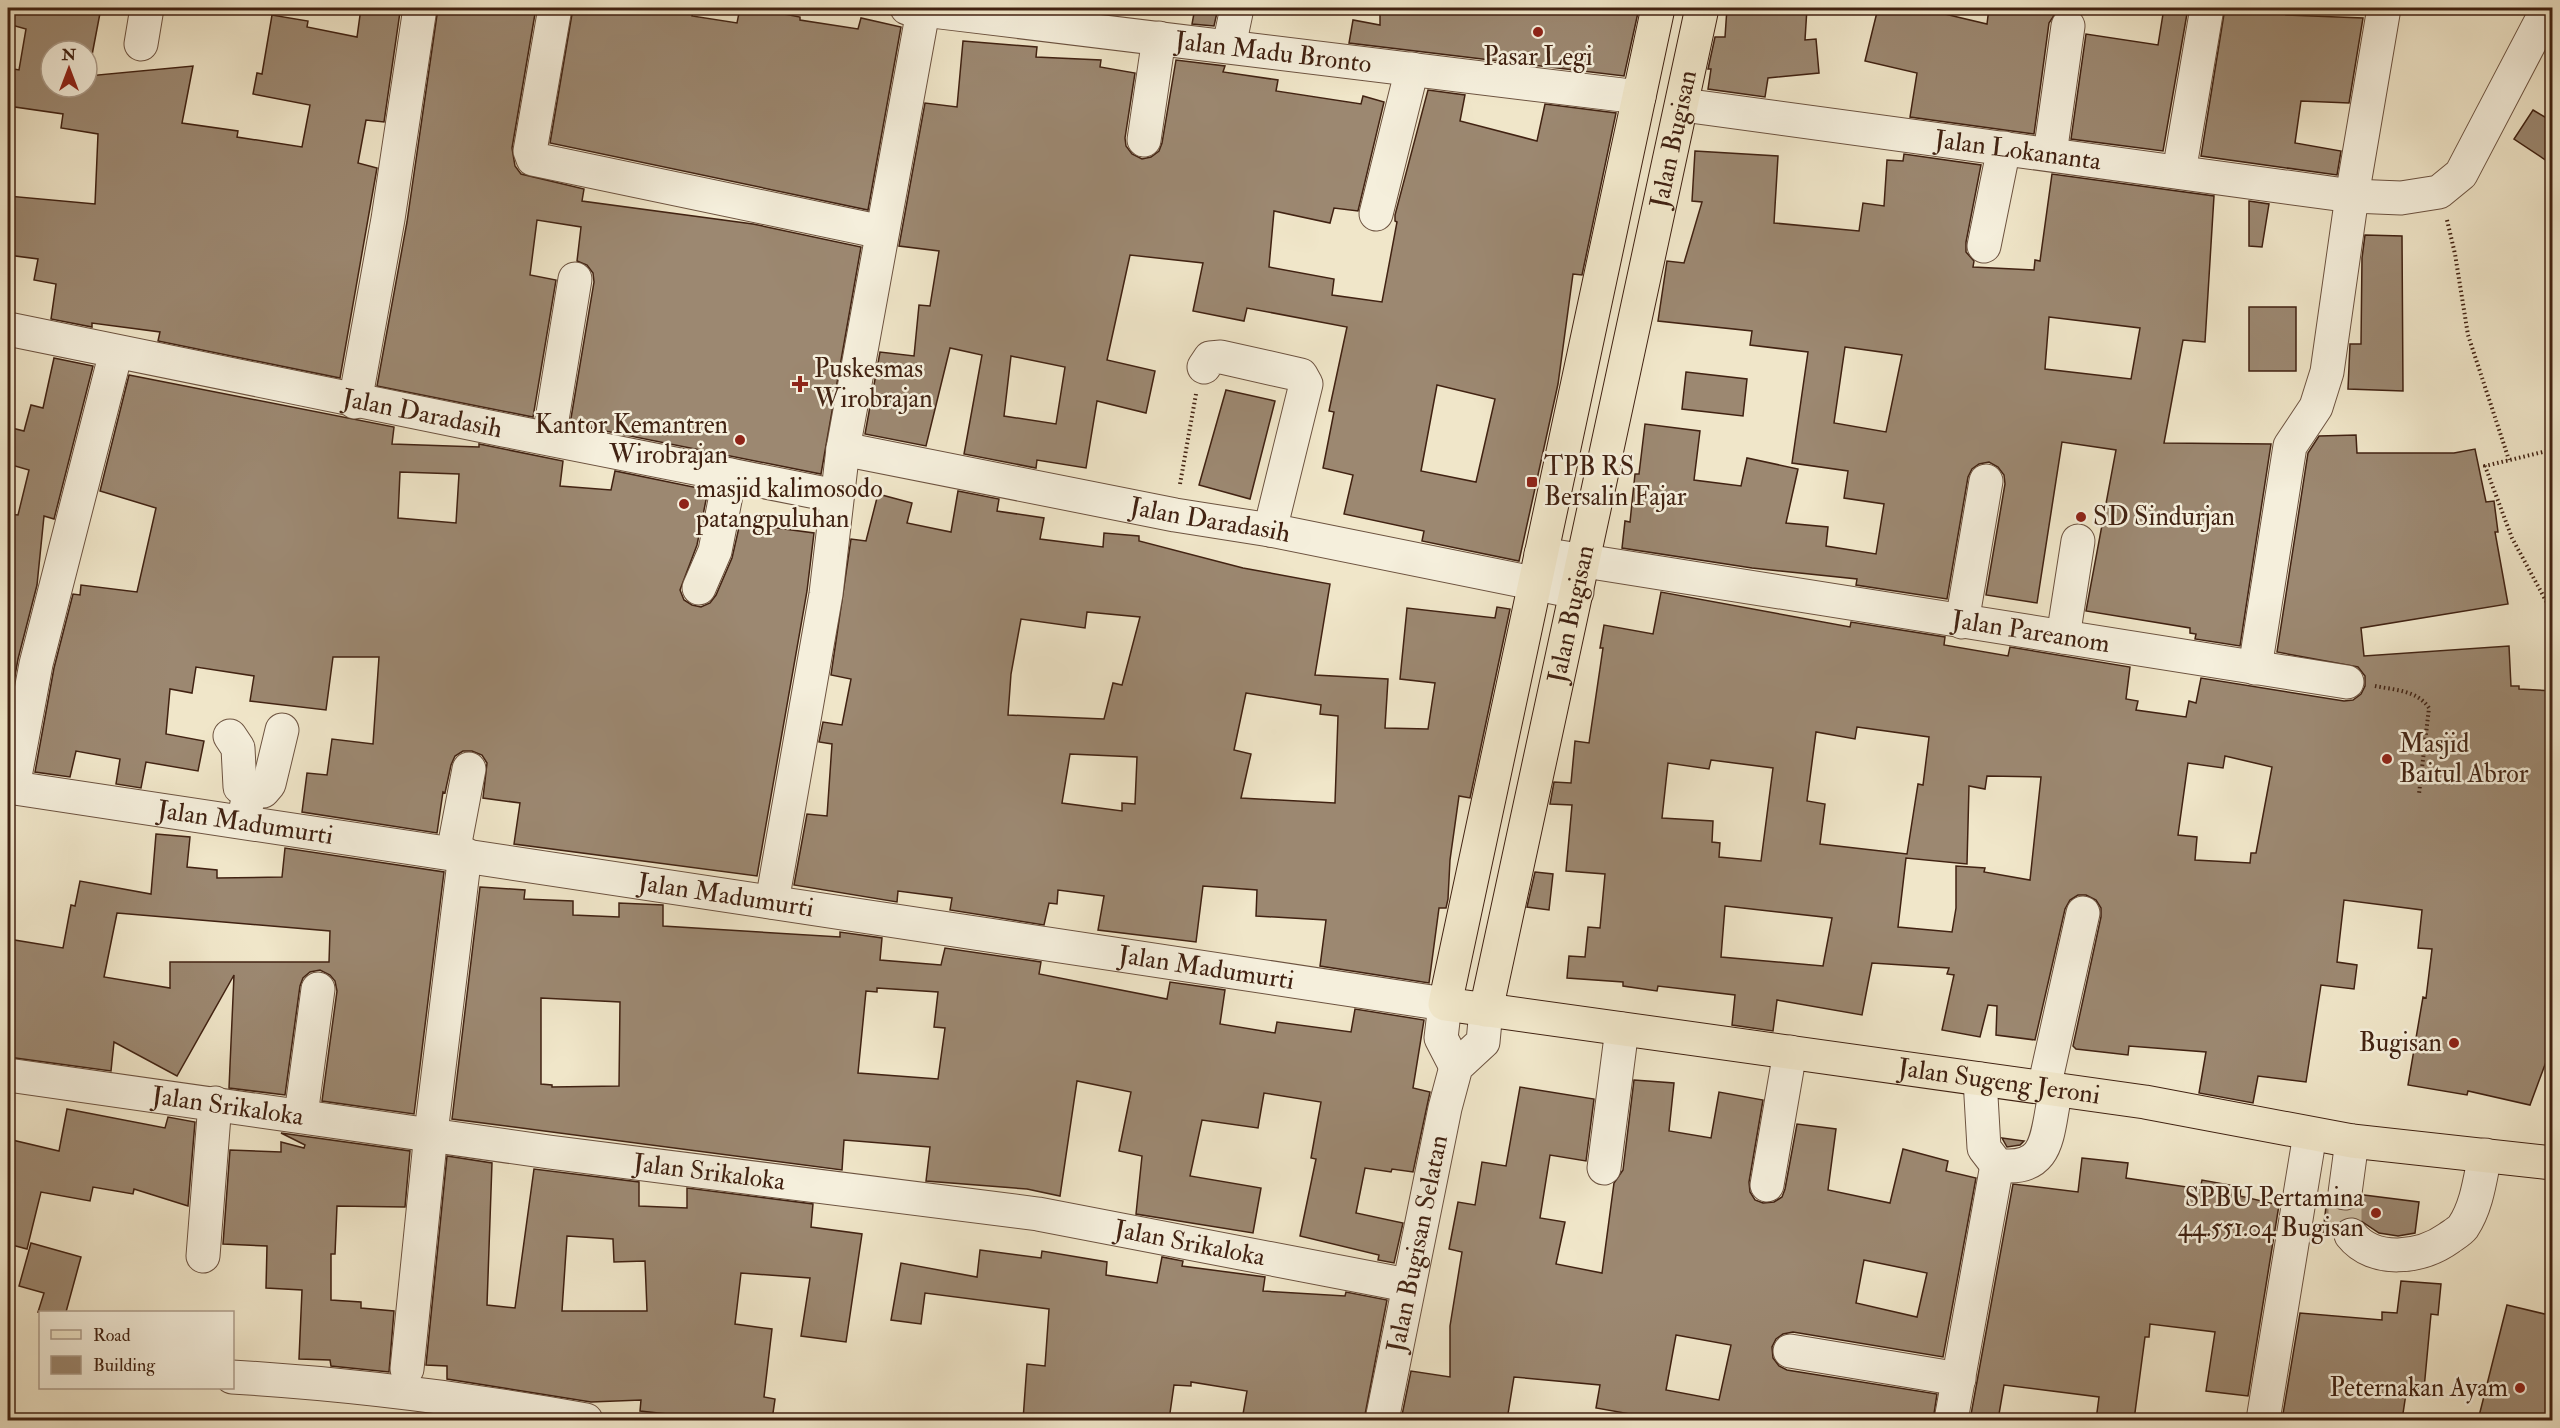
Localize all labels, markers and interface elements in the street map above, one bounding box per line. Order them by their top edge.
street label: Jalan Madu Bronto [1172,25,1373,80]
marker: Pasar Legi [1531,25,1545,39]
north arrow [39,39,99,99]
place label: Pasar Legi [1483,41,1593,73]
text: N [61,45,77,65]
street label: Jalan Bugisan [1643,67,1704,212]
street label: Jalan Lokananta [1932,123,2103,178]
place label: Puskesmas Wirobrajan [813,353,933,415]
marker: Puskesmas Wirobrajan [791,375,809,393]
street label: Jalan Daradasih [339,382,505,445]
place label: Kantor Kemantren Wirobrajan [535,409,728,471]
marker: Kantor Kemantren Wirobrajan [733,433,747,447]
place label: TPB RS Bersalin Fajar [1544,451,1687,513]
place label: masjid kalimosodo patangpuluhan [695,473,883,536]
marker: TPB RS Bersalin Fajar [1525,475,1539,489]
street label: Jalan Daradasih [1126,490,1294,550]
marker: masjid kalimosodo patangpuluhan [677,497,691,511]
place label: SD Sindurjan [2093,501,2235,533]
marker: SD Sindurjan [2074,510,2088,524]
street label: Jalan Bugisan [1541,542,1602,687]
street label: Jalan Pareanom [1949,603,2112,660]
place label: Masjid Baitul Abror [2399,728,2529,790]
marker: Masjid Baitul Abror [2380,752,2394,766]
street label: Jalan Madumurti [154,794,335,852]
street label: Jalan Madumurti [635,866,816,924]
street label: Jalan Madumurti [1115,939,1297,997]
place label: Bugisan [2359,1027,2442,1059]
marker: Bugisan [2447,1036,2461,1050]
street label: Jalan Sugeng Jeroni [1895,1051,2102,1112]
street label: Jalan Srikaloka [149,1080,306,1133]
street label: Jalan Bugisan Selatan [1380,1132,1455,1356]
street label: Jalan Srikaloka [630,1147,787,1198]
place label: SPBU Pertamina 44.551.04 Bugisan [2178,1182,2364,1244]
marker: SPBU Pertamina 44.551.04 Bugisan [2369,1206,2383,1220]
street label: Jalan Srikaloka [1111,1213,1268,1273]
legend [39,1311,234,1389]
text: Road [93,1324,131,1347]
text: Building [93,1354,156,1377]
place label: Peternakan Ayam [2330,1372,2508,1404]
marker: Peternakan Ayam [2513,1381,2527,1395]

